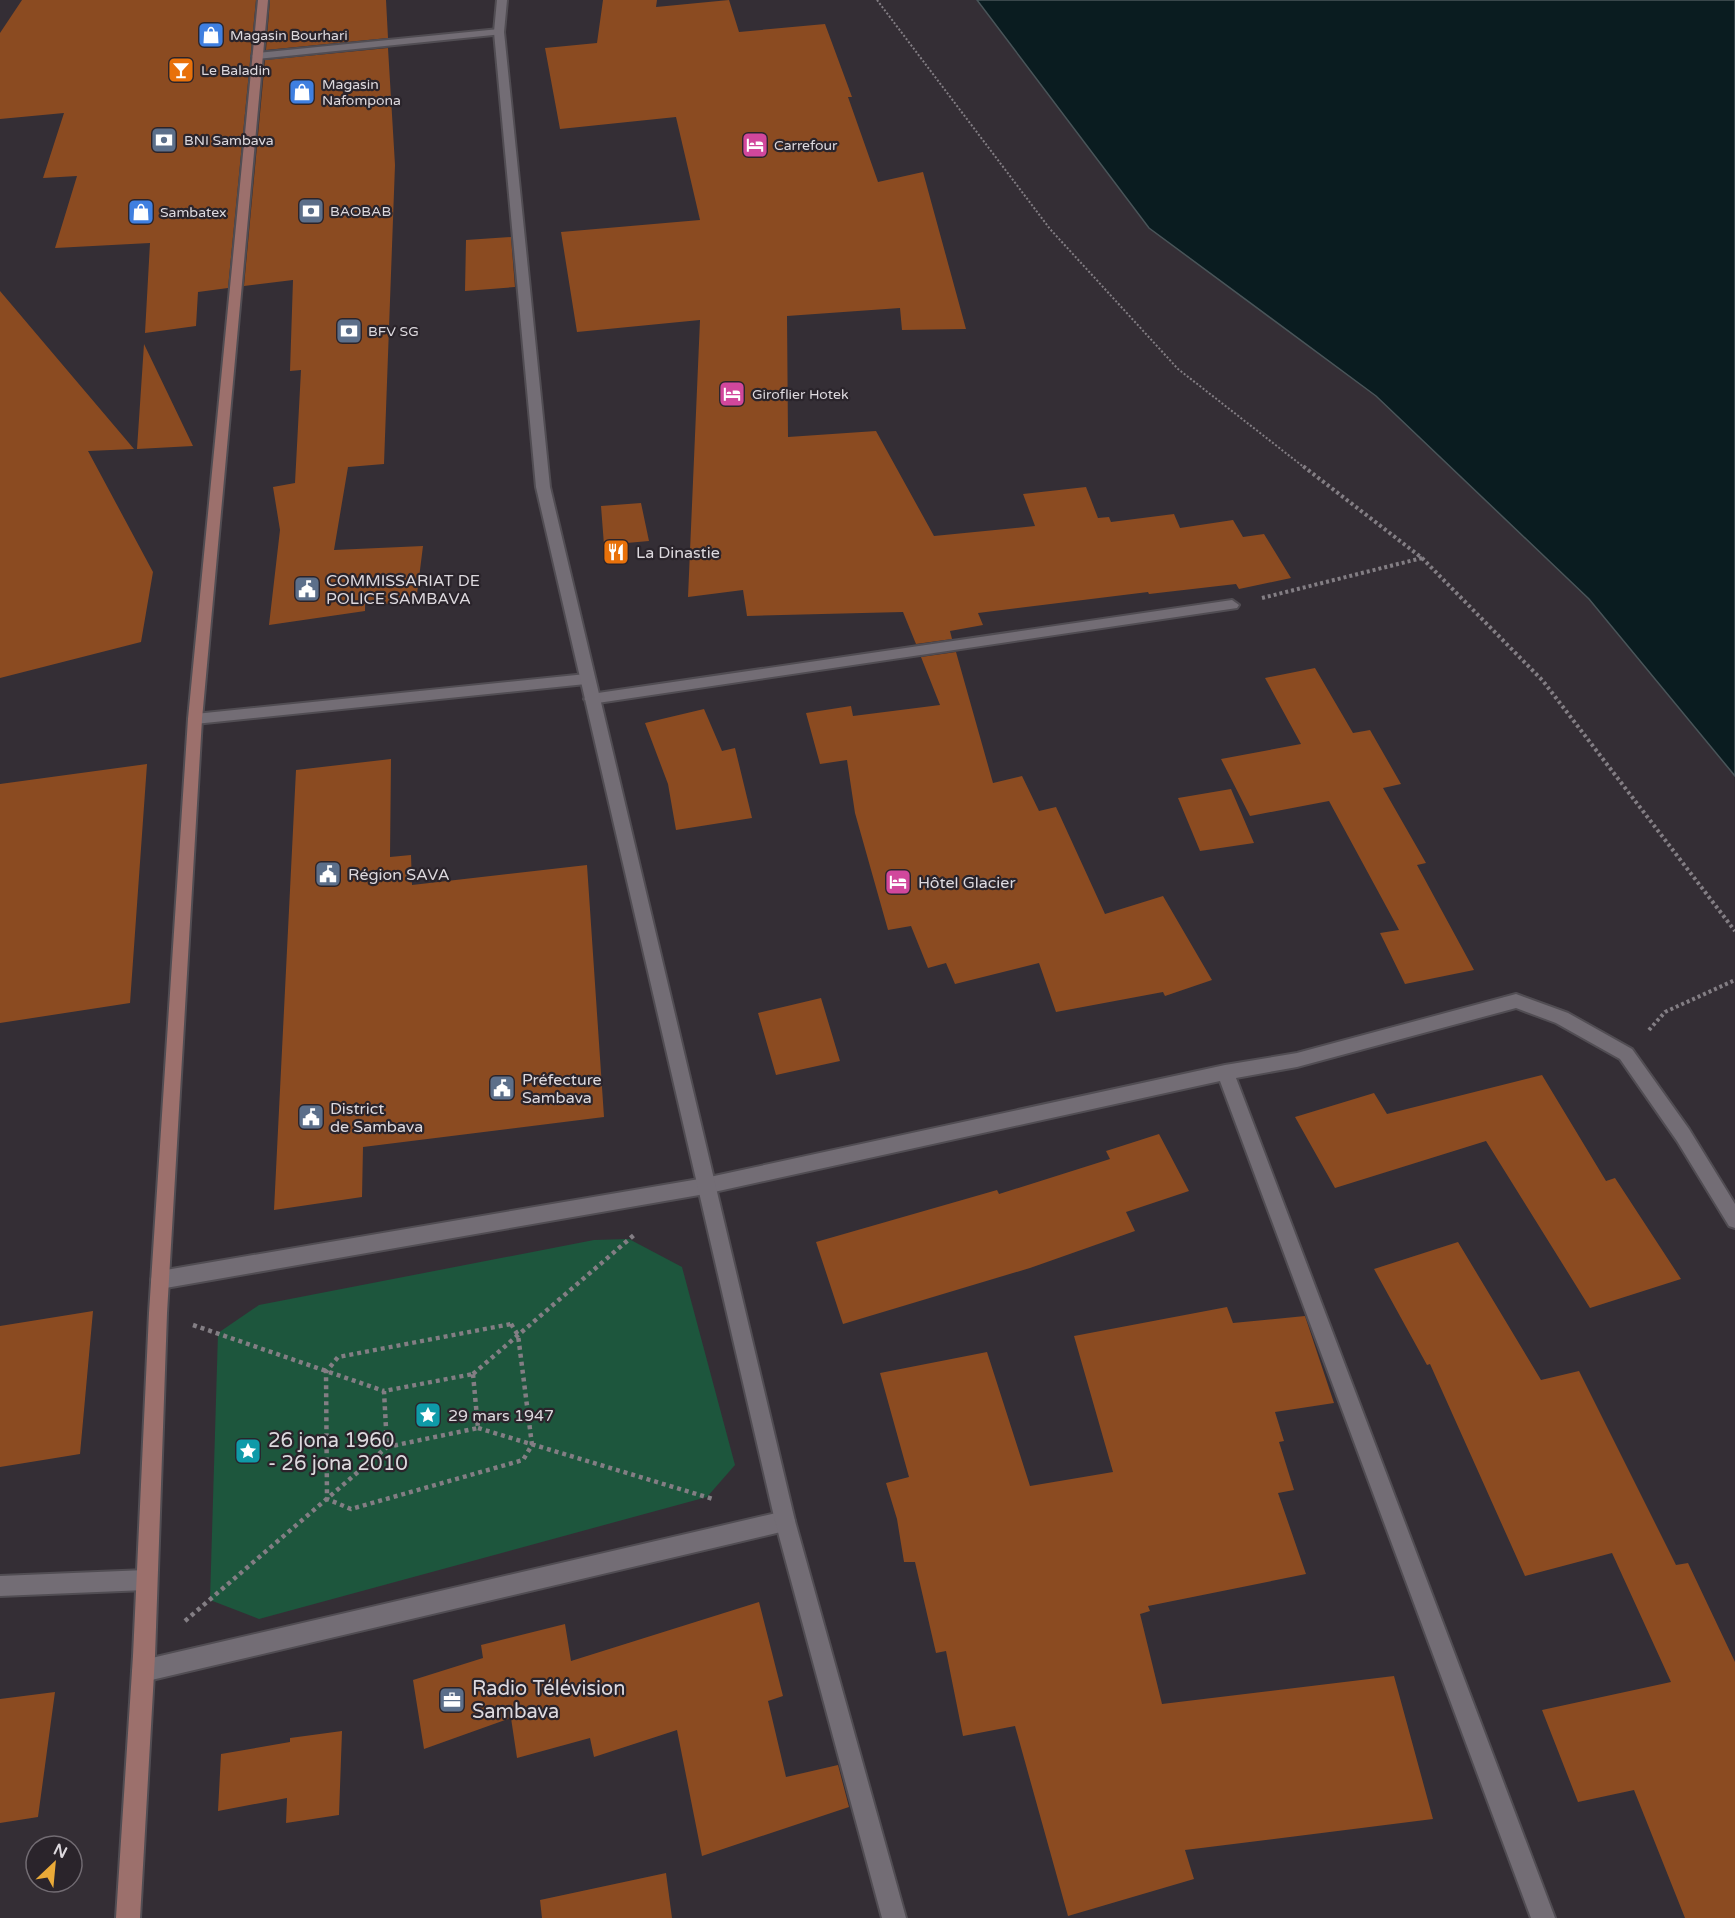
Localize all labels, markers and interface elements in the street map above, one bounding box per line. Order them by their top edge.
shop icon: Magasin Bourhari [196,20,226,50]
place label: Magasin Bourhari [230,27,348,44]
bar icon: Le Baladin [166,55,196,85]
place label: Le Baladin [201,62,270,79]
place label: Magasin Nafompona [322,76,401,109]
shop icon: Magasin Nafompona [287,77,317,107]
bank icon: BNI Sambava [149,125,179,155]
hotel icon: Carrefour [740,130,770,160]
place label: BNI Sambava [184,132,274,149]
place label: Carrefour [774,137,838,154]
bank icon: BAOBAB [296,196,326,226]
shop icon: Sambatex [126,197,156,227]
place label: BAOBAB [330,203,391,220]
place label: Sambatex [160,204,227,221]
bank icon: BFV SG [334,316,364,346]
place label: BFV SG [368,323,419,340]
hotel icon: Giroflier Hotek [717,379,747,409]
place label: Giroflier Hotek [752,386,849,403]
restaurant icon: La Dinastie [601,537,631,567]
place label: La Dinastie [636,543,720,563]
place label: COMMISSARIAT DE POLICE SAMBAVA [326,571,480,609]
public building icon: COMMISSARIAT DE POLICE SAMBAVA [292,574,322,604]
public building icon: Région SAVA [313,859,343,889]
place label: Région SAVA [348,865,450,885]
hotel icon: Hôtel Glacier [883,867,913,897]
place label: Hôtel Glacier [918,873,1016,893]
place label: Préfecture Sambava [522,1070,602,1108]
public building icon: Préfecture Sambava [487,1073,517,1103]
place label: District de Sambava [330,1099,423,1137]
public building icon: District de Sambava [296,1102,326,1132]
place icon: 29 mars 1947 [413,1400,443,1430]
place label: 29 mars 1947 [448,1406,554,1426]
place label: 26 jona 1960 - 26 jona 2010 [268,1429,408,1476]
place icon: 26 jona 1960 - 26 jona 2010 [233,1436,263,1466]
place label: Radio Télévision Sambava [472,1677,625,1724]
office icon: Radio Télévision Sambava [437,1685,467,1715]
north arrow [24,1834,84,1894]
text: N [50,1840,70,1863]

